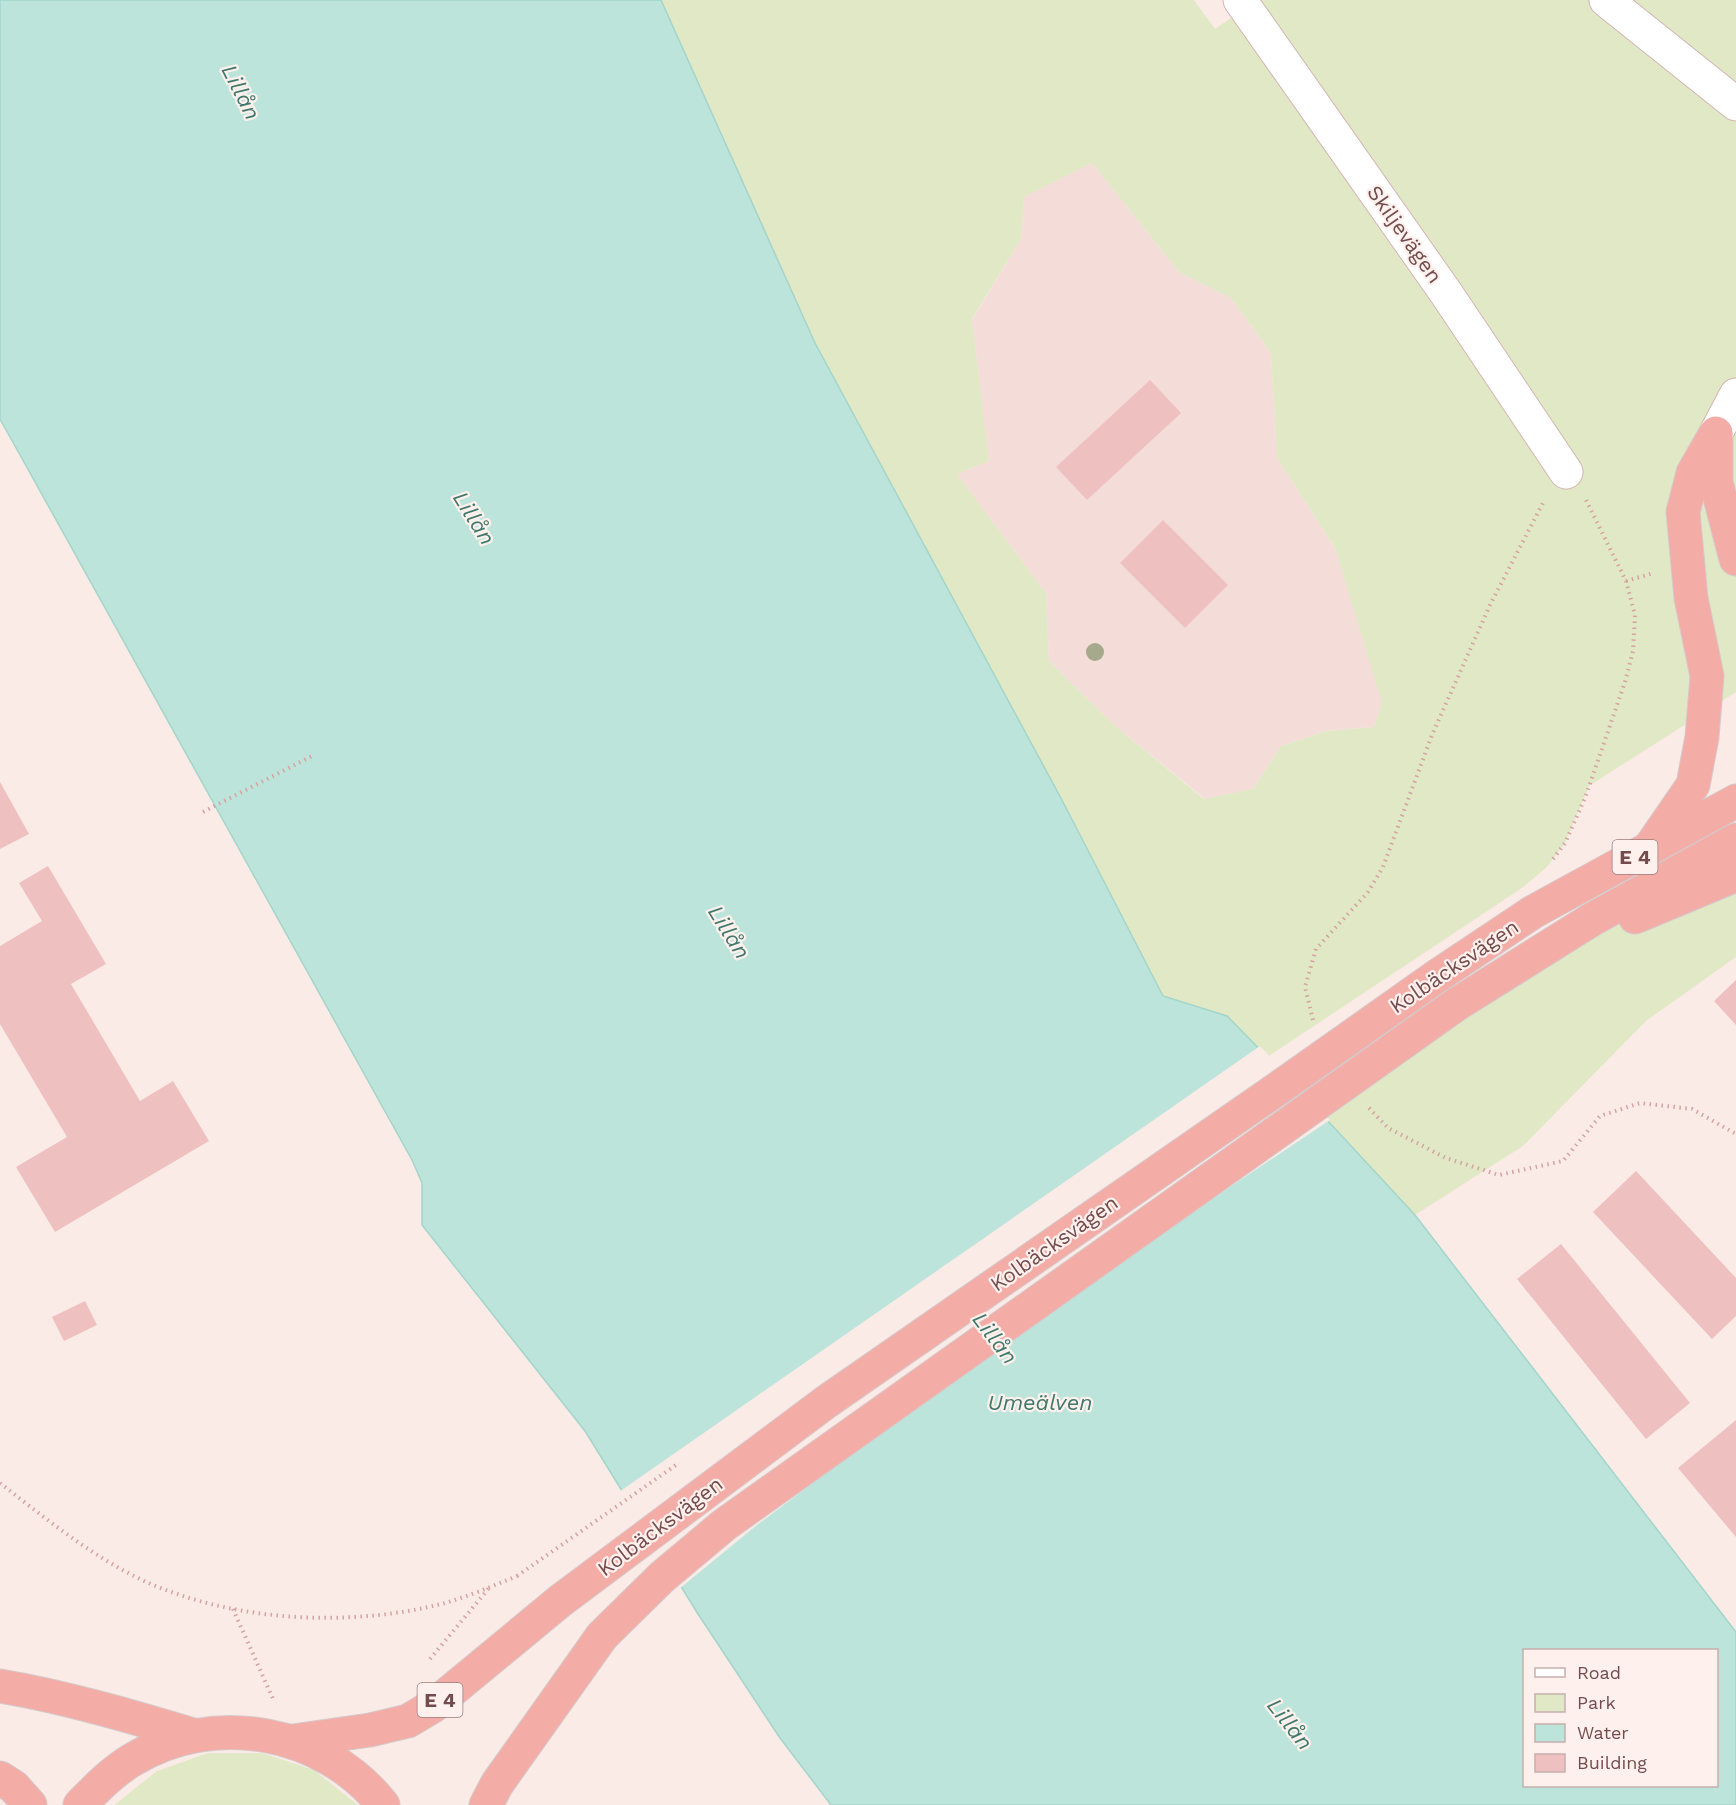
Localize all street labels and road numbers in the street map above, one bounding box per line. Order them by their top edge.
street label: Skiljevägen [1362,180,1448,288]
road number: E 4 [1612,840,1658,874]
street label: Kolbäcksvägen [1385,914,1523,1018]
street label: Kolbäcksvägen [985,1190,1123,1296]
street label: Kolbäcksvägen [593,1471,727,1581]
road number: E 4 [418,1683,462,1717]

